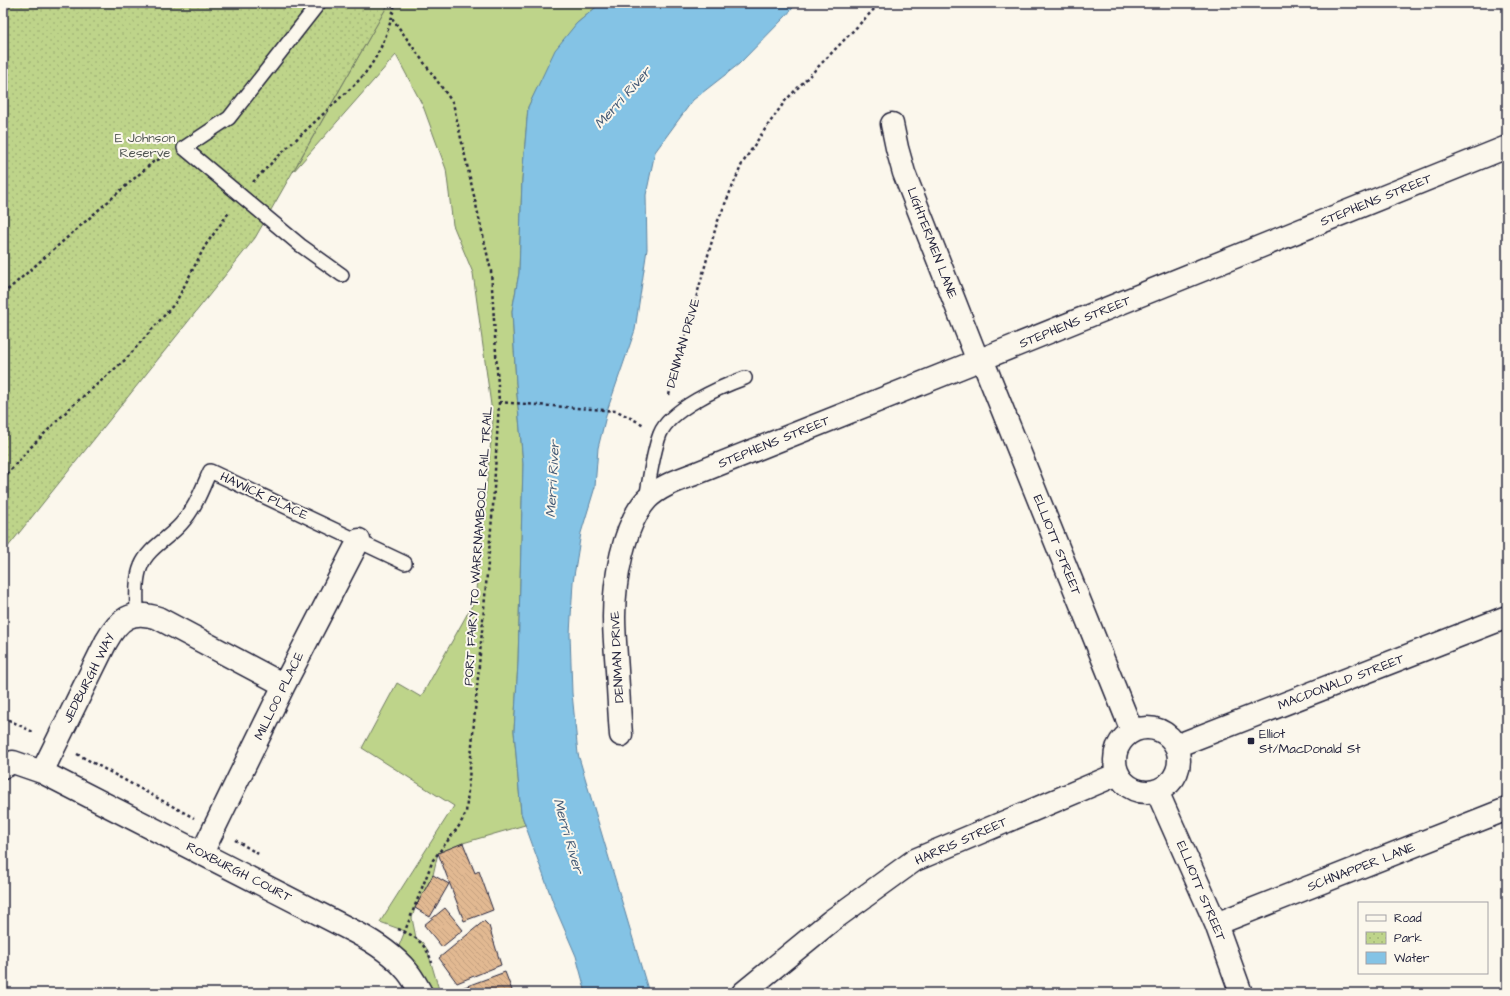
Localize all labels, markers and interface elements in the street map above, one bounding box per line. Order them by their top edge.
water label: Merri River [590,62,657,133]
park label: E Johnson Reserve [115,129,176,162]
street label: STEPHENS STREET [1317,169,1435,231]
street label: LIGHTERMEN LANE [902,185,962,302]
street label: STEPHENS STREET [1016,291,1134,353]
street label: DENMAN DRIVE [662,296,704,390]
street label: PORT FAIRY TO WARRNAMBOOL RAIL TRAIL [459,406,497,686]
street label: STEPHENS STREET [715,411,833,473]
water label: Merri River [541,439,565,518]
street label: HAWICK PLACE [217,468,311,524]
street label: ELLIOTT STREET [1029,492,1086,599]
street label: DENMAN DRIVE [606,610,628,704]
street label: JEDBURGH WAY [59,630,119,726]
street label: MILLOO PLACE [250,649,308,743]
street label: MACDONALD STREET [1275,649,1407,714]
place label: Elliot St/MacDonald St [1259,725,1361,758]
marker: Elliot St/MacDonald St [1246,736,1256,746]
water label: Merri River [548,796,589,877]
street label: HARRIS STREET [912,812,1011,869]
street label: ROXBURGH COURT [183,838,296,907]
street label: ELLIOTT STREET [1172,838,1231,945]
street label: SCHNAPPER LANE [1305,838,1418,896]
legend [1358,902,1488,974]
text: Road [1394,910,1422,927]
text: Park [1394,930,1422,947]
text: Water [1394,950,1430,967]

